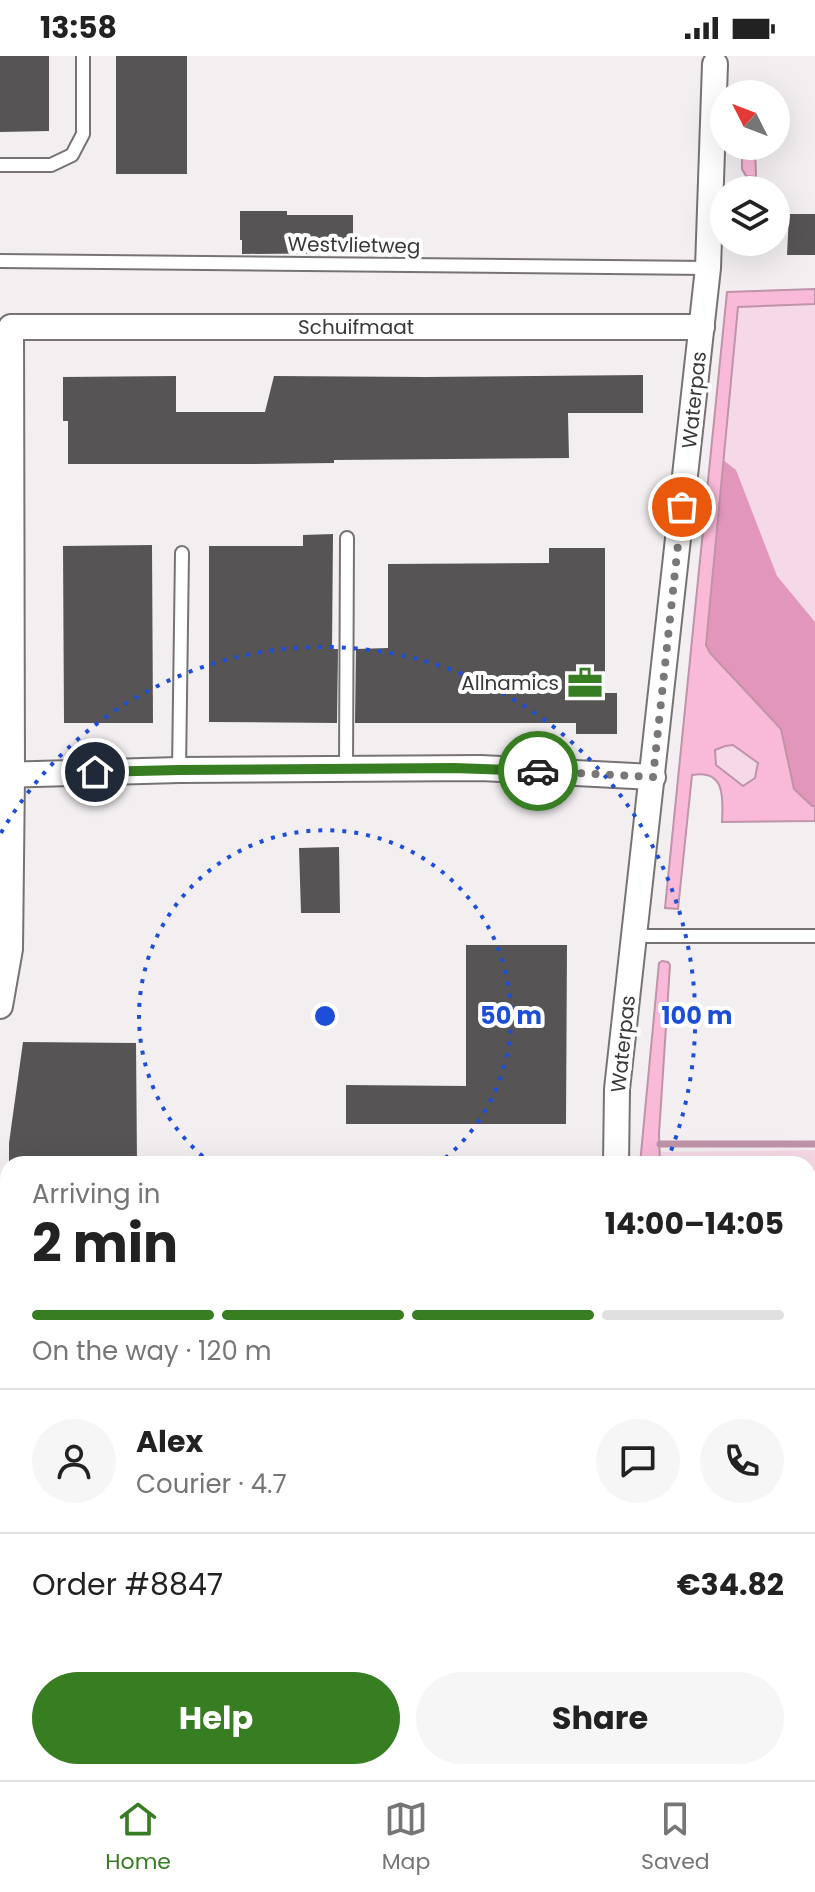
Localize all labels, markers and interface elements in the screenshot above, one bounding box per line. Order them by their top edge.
text: 13:58 [40,6,117,49]
north arrow [710,80,790,160]
map controls [710,80,790,256]
button: layers [710,176,790,256]
street label: Westvlietweg [287,230,421,260]
street label: Schuifmaat [298,313,414,341]
street label: Waterpas [675,350,713,450]
pin [648,473,716,541]
icon: bag [660,485,704,529]
office icon: Allnamics [566,664,604,702]
place label: Allnamics [461,669,559,697]
courier [498,731,578,811]
pin [61,738,129,806]
icon: car [516,749,560,793]
icon: home [73,750,117,794]
street label: Waterpas [604,994,642,1094]
text: 50 m [480,999,542,1032]
text: 100 m [662,999,732,1032]
centre of rings [311,1002,339,1030]
text: Arriving in [32,1176,161,1212]
text: 14:00–14:05 [605,1202,784,1245]
text: 2 min [32,1207,178,1280]
text: On the way · 120 m [32,1333,271,1369]
button: person [32,1419,116,1503]
button: chat [596,1419,680,1503]
button: phone [700,1419,784,1503]
text: Alex [136,1420,203,1463]
text: Courier · 4.7 [136,1466,287,1502]
text: Order #8847 [32,1563,223,1606]
text: €34.82 [677,1563,784,1606]
button: Help [32,1672,400,1764]
button: Share [416,1672,784,1764]
tab: Home [105,1797,171,1878]
tab: Map [382,1797,430,1878]
tab: Saved [641,1797,710,1878]

